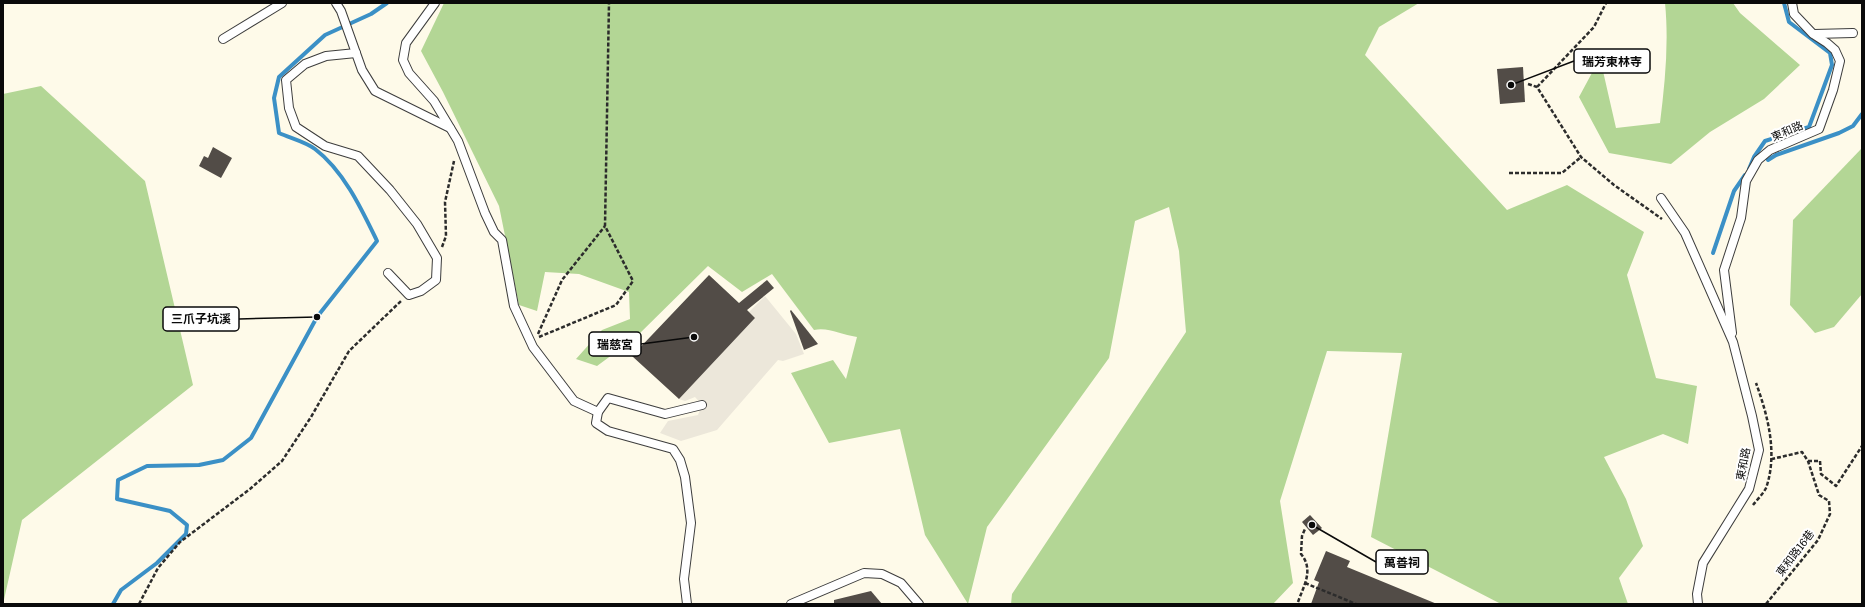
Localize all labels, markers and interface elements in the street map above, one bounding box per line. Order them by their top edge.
callout: 瑞芳東林寺 [1574,49,1650,73]
text: 瑞芳東林寺 [1582,52,1642,70]
street label: 東和路 [1768,116,1805,144]
callout: 三爪子坑溪 [163,307,239,331]
text: 三爪子坑溪 [171,309,231,327]
callout: 瑞慈宮 [589,332,641,356]
text: 瑞慈宮 [597,335,633,353]
street label: 東和路 [1731,446,1753,482]
street label: 東和路16巷 [1771,526,1817,579]
callout: 萬善祠 [1376,550,1428,574]
text: 萬善祠 [1384,553,1420,571]

